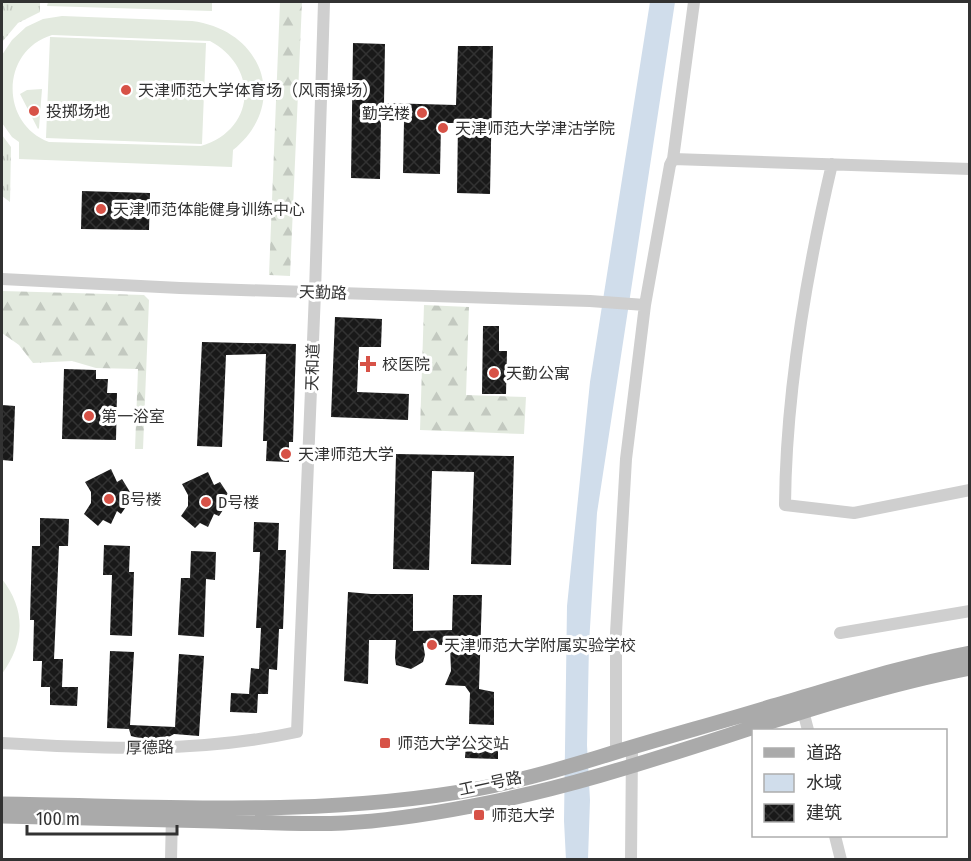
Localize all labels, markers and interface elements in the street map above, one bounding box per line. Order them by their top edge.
place label: 天津师范大学体育场（风雨操场） [138,81,378,100]
marker: 天津师范大学体育场（风雨操场） [119,83,133,97]
place label: 投掷场地 [46,102,110,121]
marker: 投掷场地 [27,104,41,118]
place label: 勤学楼 [362,104,410,123]
marker: 勤学楼 [415,106,429,120]
place label: 天津师范大学津沽学院 [455,119,615,138]
marker: 天津师范大学津沽学院 [436,121,450,135]
place label: 天津师范体能健身训练中心 [113,200,305,219]
marker: 天津师范体能健身训练中心 [94,202,108,216]
street label: 天勤路 [299,282,347,303]
street label: 天和道 [302,343,323,391]
marker: 校医院 [359,355,377,373]
place label: 校医院 [382,355,430,374]
place label: 天勤公寓 [506,364,570,383]
marker: 天勤公寓 [487,366,501,380]
place label: 第一浴室 [101,407,165,426]
marker: 第一浴室 [82,409,96,423]
place label: 天津师范大学 [298,445,394,464]
marker: 天津师范大学 [279,447,293,461]
place label: B号楼 [121,490,162,509]
marker: B号楼 [102,492,116,506]
place label: D号楼 [218,493,259,512]
marker: D号楼 [199,495,213,509]
place label: 天津师范大学附属实验学校 [444,636,636,655]
marker: 天津师范大学附属实验学校 [425,638,439,652]
legend [752,729,947,837]
place label: 师范大学公交站 [397,734,509,753]
marker: 师范大学公交站 [378,736,392,750]
street label: 厚德路 [126,738,174,757]
text: 道路 [806,742,842,764]
street label: 工一号路 [457,768,523,799]
text: 水域 [806,772,842,794]
scale bar [27,798,177,836]
text: 建筑 [806,802,842,824]
place label: 师范大学 [491,806,555,825]
text: 100 m [36,808,80,830]
marker: 师范大学 [472,808,486,822]

